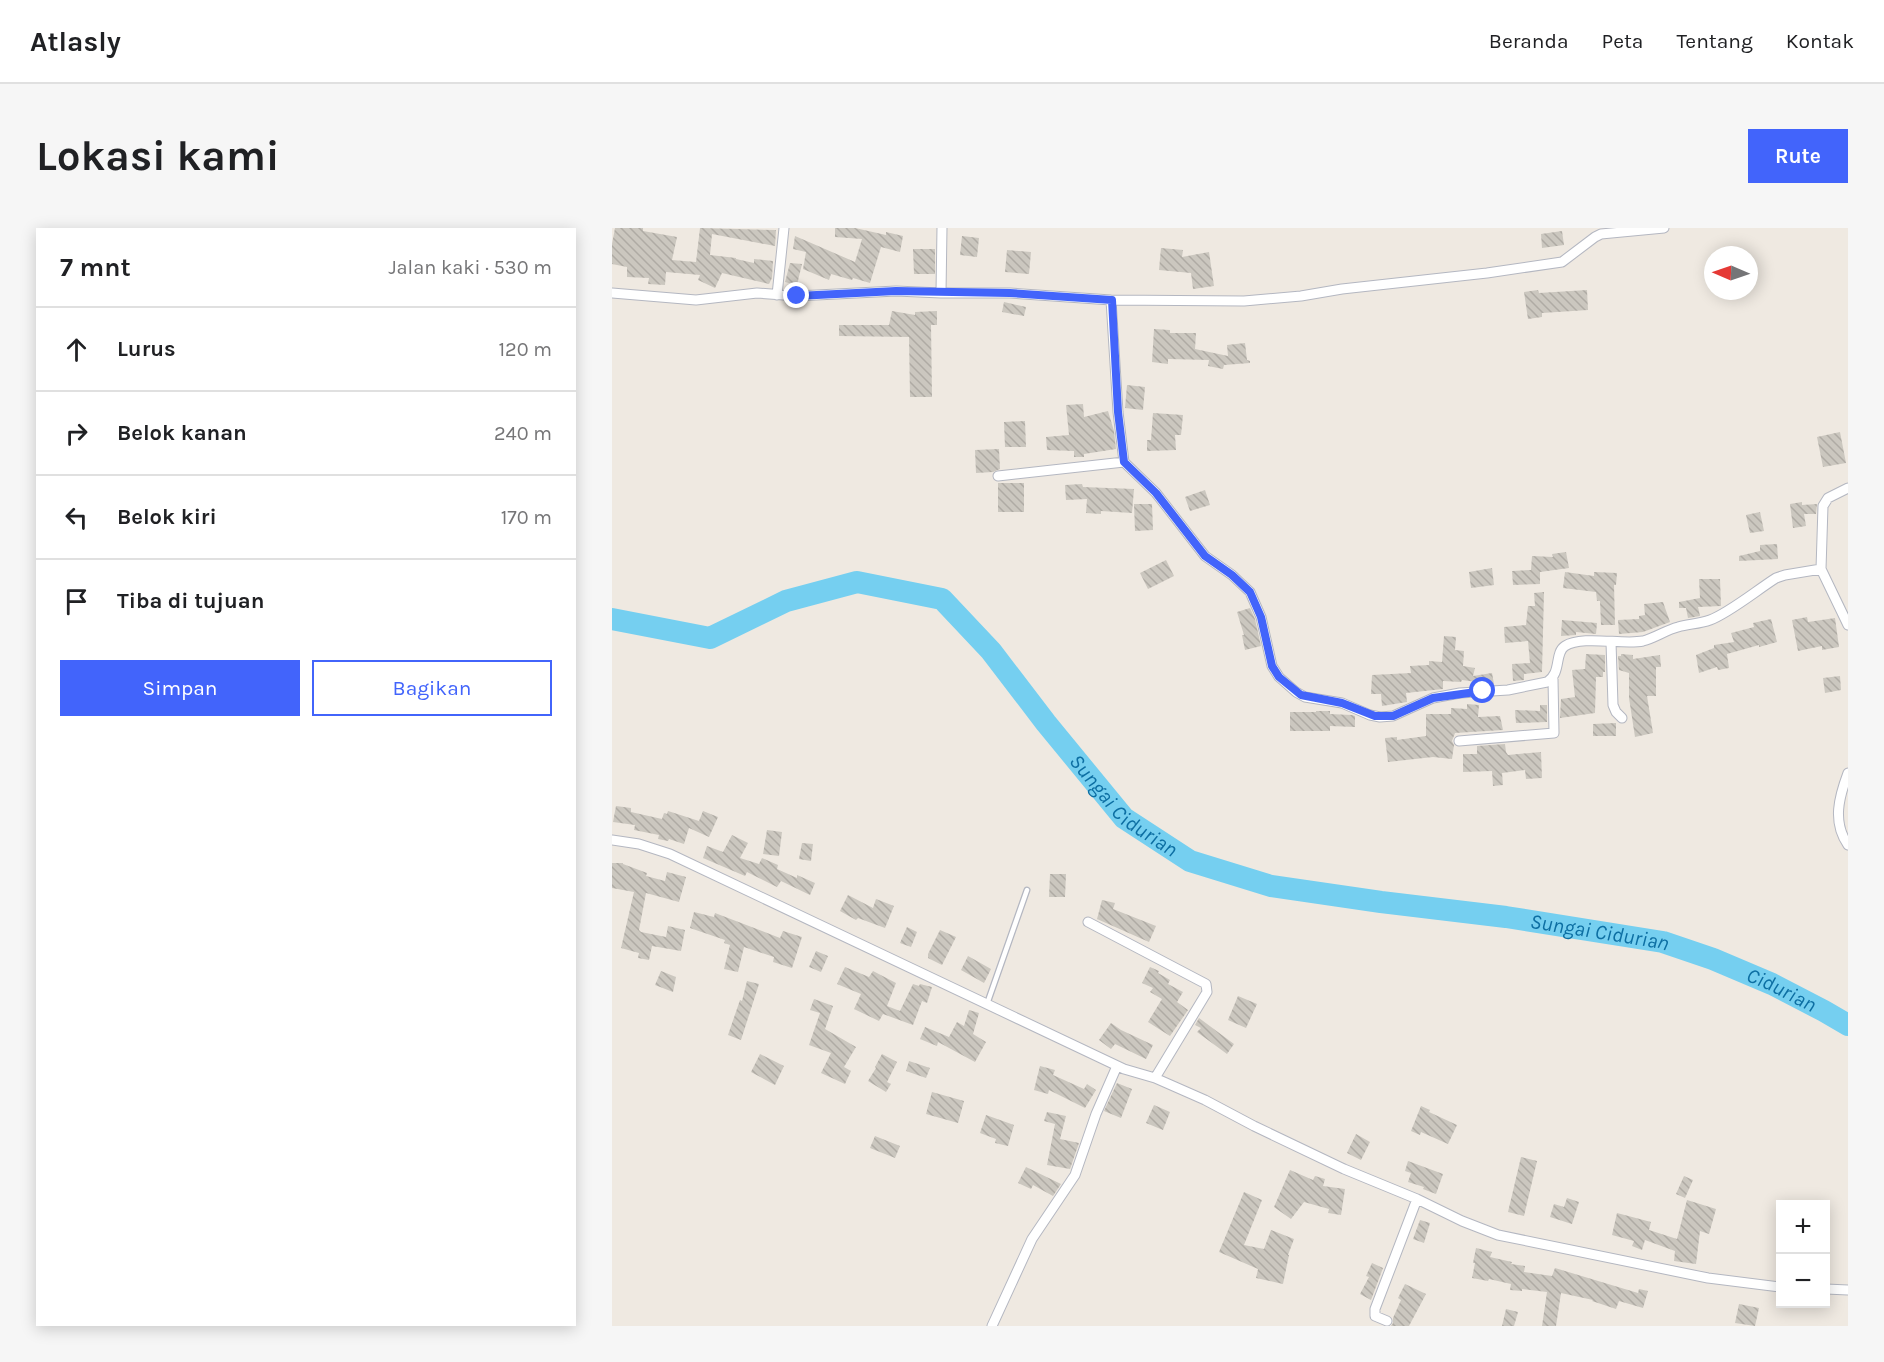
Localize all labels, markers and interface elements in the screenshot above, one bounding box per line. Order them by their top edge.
text: Atlasly [30,25,121,58]
text: Beranda [1489,29,1569,53]
text: Peta [1602,29,1643,53]
text: Tentang [1676,29,1753,53]
text: Kontak [1786,29,1854,53]
button: Rute [1748,129,1848,183]
text: Lokasi kami [36,131,280,181]
north arrow [1704,246,1758,300]
text: 7 mnt [60,252,131,283]
text: Jalan kaki · 530 m [388,256,552,279]
route end [783,282,809,308]
icon: ahead [60,333,93,366]
text: Lurus [117,336,176,362]
text: 120 m [498,338,552,361]
icon: right [60,417,93,450]
text: Belok kanan [117,420,247,446]
text: 240 m [494,422,552,445]
icon: left [60,501,93,534]
text: Belok kiri [117,504,217,530]
text: 170 m [501,506,552,529]
icon: arrive [60,585,93,618]
text: Tiba di tujuan [117,588,264,614]
button: Simpan [60,660,300,716]
button: Bagikan [312,660,552,716]
route start [1469,677,1495,703]
water label: Sungai Cidurian [1065,750,1182,862]
water label: Sungai Cidurian [1528,909,1673,955]
water label: Cidurian [1743,963,1821,1017]
map controls [1776,1200,1830,1308]
button: + [1776,1200,1830,1254]
button: − [1776,1254,1830,1308]

